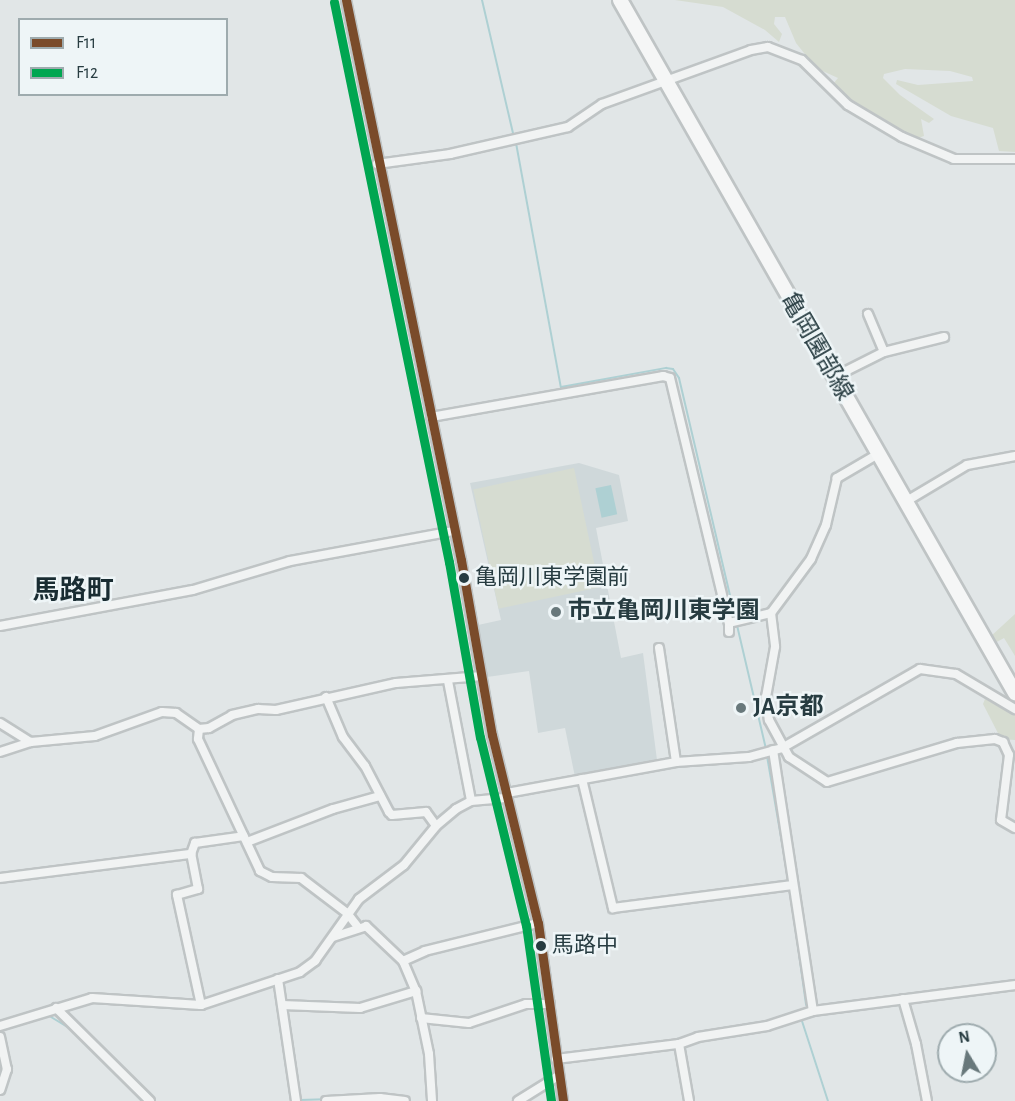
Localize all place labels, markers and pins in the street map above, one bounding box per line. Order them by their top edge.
place label: 亀岡川東学園前 [475,565,629,591]
marker: 亀岡川東学園前 [458,572,470,584]
place label: 市立亀岡川東学園 [568,598,760,626]
marker: 市立亀岡川東学園 [549,605,563,619]
place label: JA京都 [753,694,823,722]
marker: JA京都 [734,701,748,715]
place label: 馬路中 [552,933,618,959]
marker: 馬路中 [535,940,547,952]

